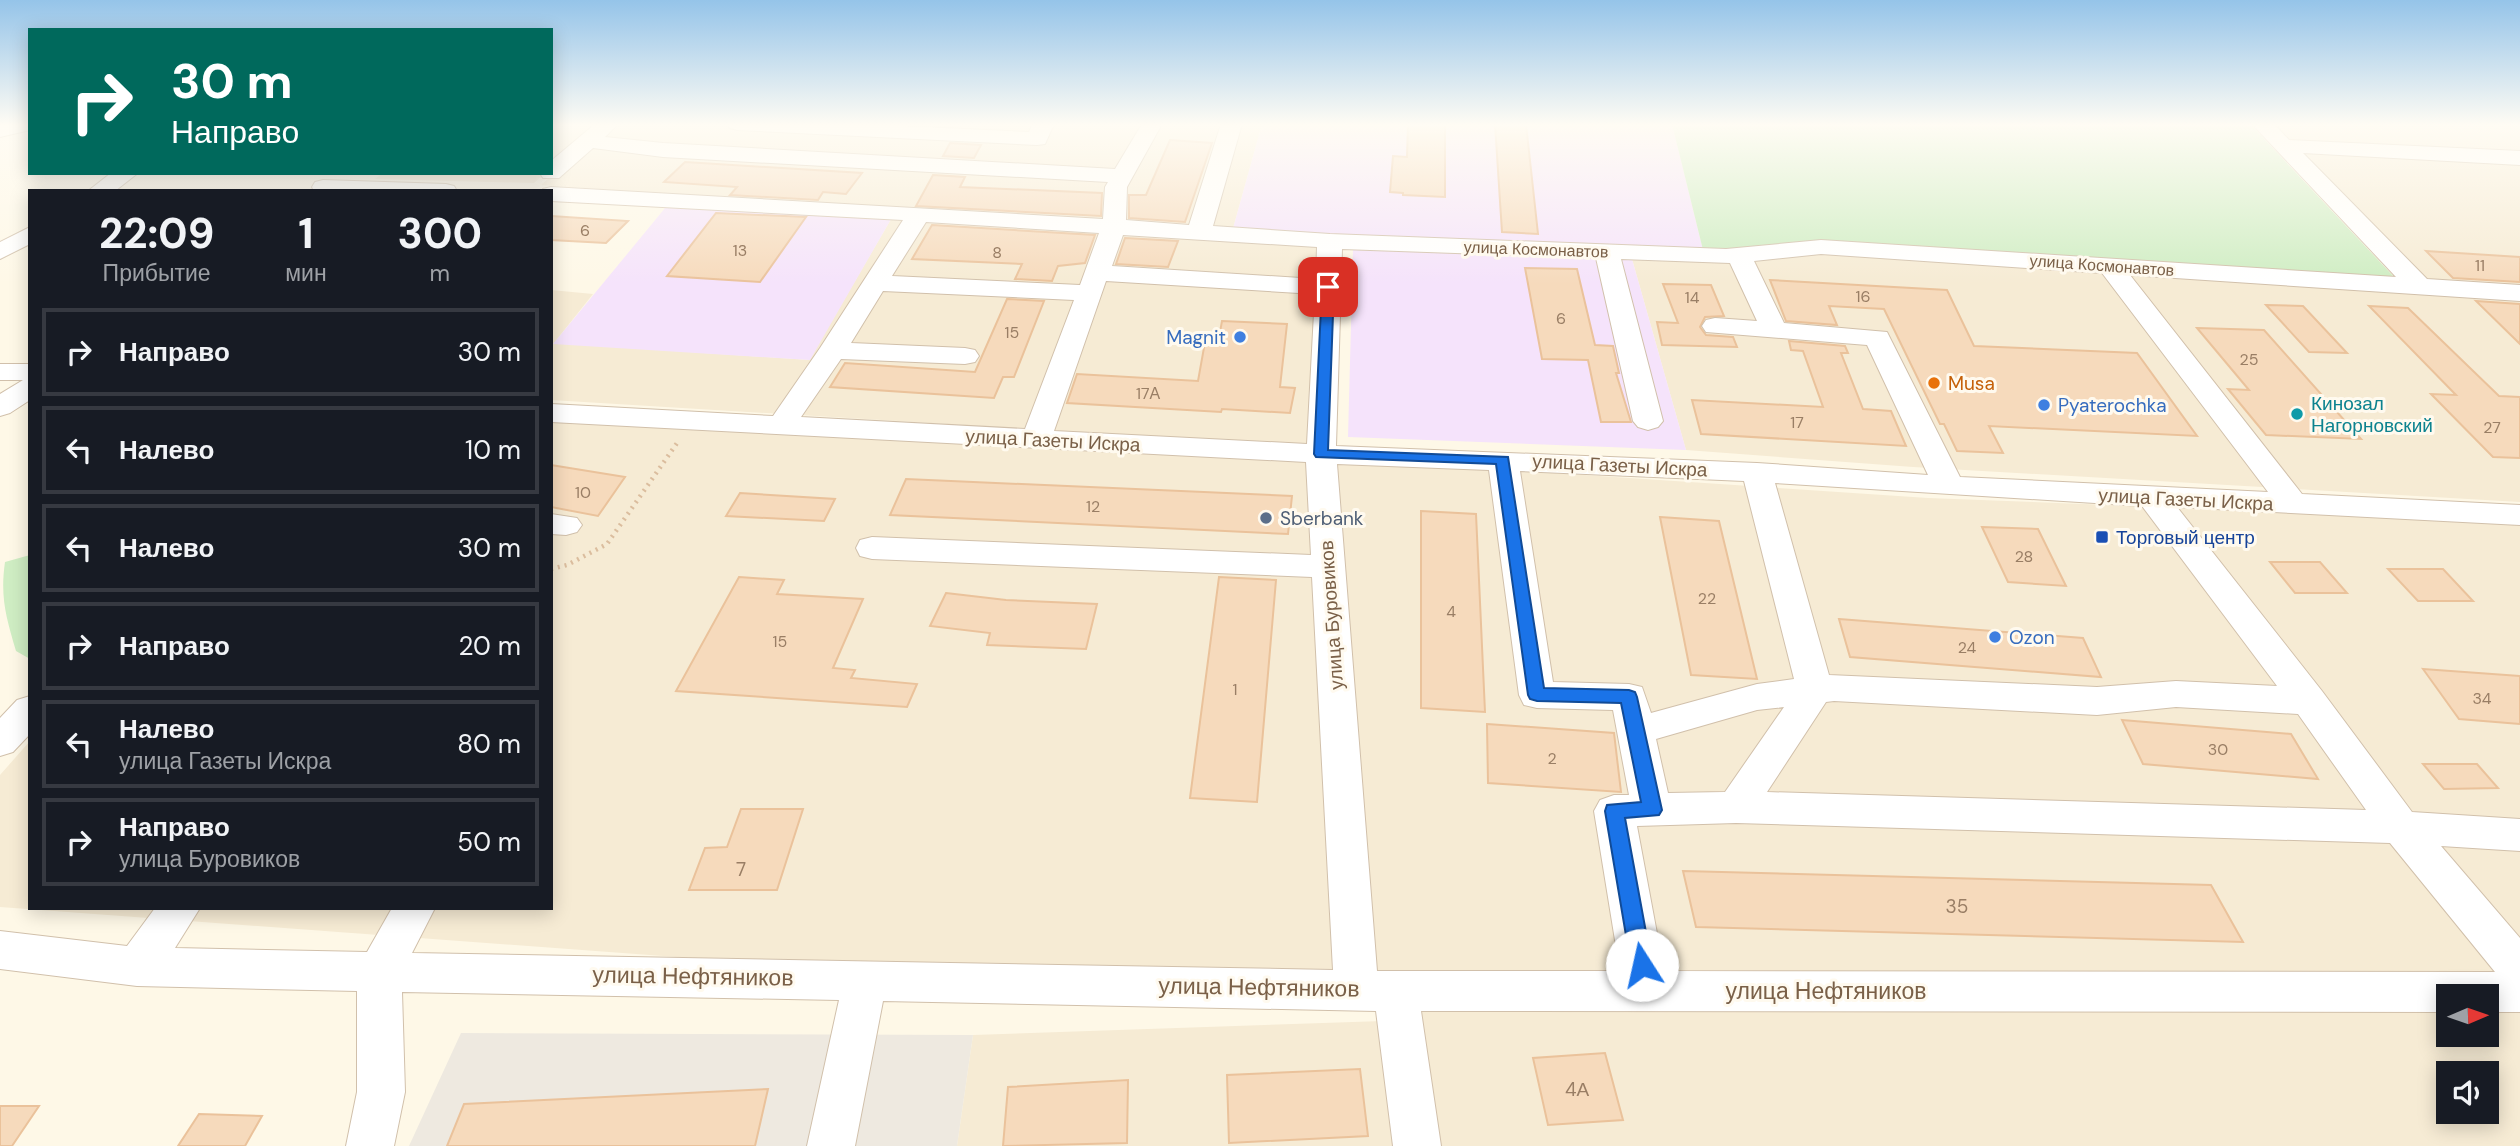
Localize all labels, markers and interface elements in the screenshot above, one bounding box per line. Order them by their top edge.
text: 30 m [171,49,293,113]
icon: right [56,56,147,147]
text: Направо [171,111,299,153]
text: 22:09 [99,206,214,261]
text: 1 [298,206,314,261]
text: 300 [398,206,482,261]
house number: 6 [580,220,590,241]
street label: улица Космонавтов [1463,236,1609,263]
house number: 13 [733,240,747,261]
house number: 8 [992,242,1002,263]
street label: улица Космонавтов [2029,250,2175,281]
house number: 11 [2475,255,2485,276]
pin [1298,257,1358,317]
text: Прибытие [103,258,211,288]
text: мин [285,258,327,288]
text: m [430,258,450,288]
icon: arrive [1309,268,1347,306]
house number: 16 [1855,286,1871,307]
house number: 14 [1685,287,1700,308]
house number: 6 [1556,308,1566,329]
house number: 15 [1005,322,1019,343]
place label: Magnit [1166,325,1226,350]
marker: Magnit [1232,329,1248,345]
icon: right [60,333,98,371]
text: Направо [119,335,230,369]
text: 30 m [458,335,521,369]
house number: 25 [2240,349,2258,370]
place label: Musa [1948,371,1995,396]
marker: Musa [1926,375,1942,391]
house number: 17А [1136,383,1160,404]
place label: Кинозал Нагорновский [2311,391,2433,438]
place label: Pyaterochka [2058,393,2167,418]
marker: Pyaterochka [2036,397,2052,413]
marker: Кинозал Нагорновский [2289,406,2305,422]
house number: 17 [1790,412,1804,433]
house number: 27 [2483,417,2501,438]
street label: улица Газеты Искра [965,423,1142,458]
icon: left [60,431,98,469]
text: Налево [119,433,214,467]
text: 10 m [465,433,521,467]
street label: улица Газеты Искра [1532,448,1709,483]
house number: 10 [575,482,591,503]
street label: улица Газеты Искра [2098,482,2275,517]
house number: 12 [1086,496,1100,517]
place label: Sberbank [1280,506,1364,531]
marker: Sberbank [1258,510,1274,526]
place label: Торговый центр [2116,525,2255,550]
icon: left [60,529,98,567]
marker: Торговый центр [2094,529,2110,545]
text: Налево [119,531,214,565]
text: 30 m [458,531,521,565]
street label: улица Буровиков [1314,539,1349,690]
house number: 28 [2015,546,2033,567]
house number: 22 [1698,588,1716,609]
house number: 4 [1446,601,1456,622]
place label: Ozon [2009,625,2055,650]
icon: right [60,627,98,665]
text: Направо [119,629,230,663]
text: 20 m [458,629,521,663]
marker: Ozon [1987,629,2003,645]
house number: 15 [773,631,787,652]
house number: 24 [1958,637,1977,658]
house number: 1 [1233,679,1238,700]
house number: 34 [2472,688,2492,709]
text: Налево [119,712,214,746]
icon: left [60,725,98,763]
text: 80 m [457,727,521,761]
house number: 30 [2208,739,2228,760]
text: улица Газеты Искра [119,746,331,776]
house number: 2 [1547,748,1557,769]
text: Направо [119,810,230,844]
icon: right [60,823,98,861]
text: 50 m [457,825,521,859]
text: улица Буровиков [119,844,300,874]
house number: 7 [736,857,746,882]
house number: 35 [1946,894,1968,919]
position arrow [1605,928,1679,1002]
street label: улица Нефтяников [592,959,794,993]
street label: улица Нефтяников [1158,970,1360,1004]
street label: улица Нефтяников [1725,976,1927,1006]
north arrow [2436,984,2499,1046]
map controls [2436,984,2499,1124]
button: sound [2436,1061,2499,1124]
house number: 4А [1565,1077,1589,1102]

